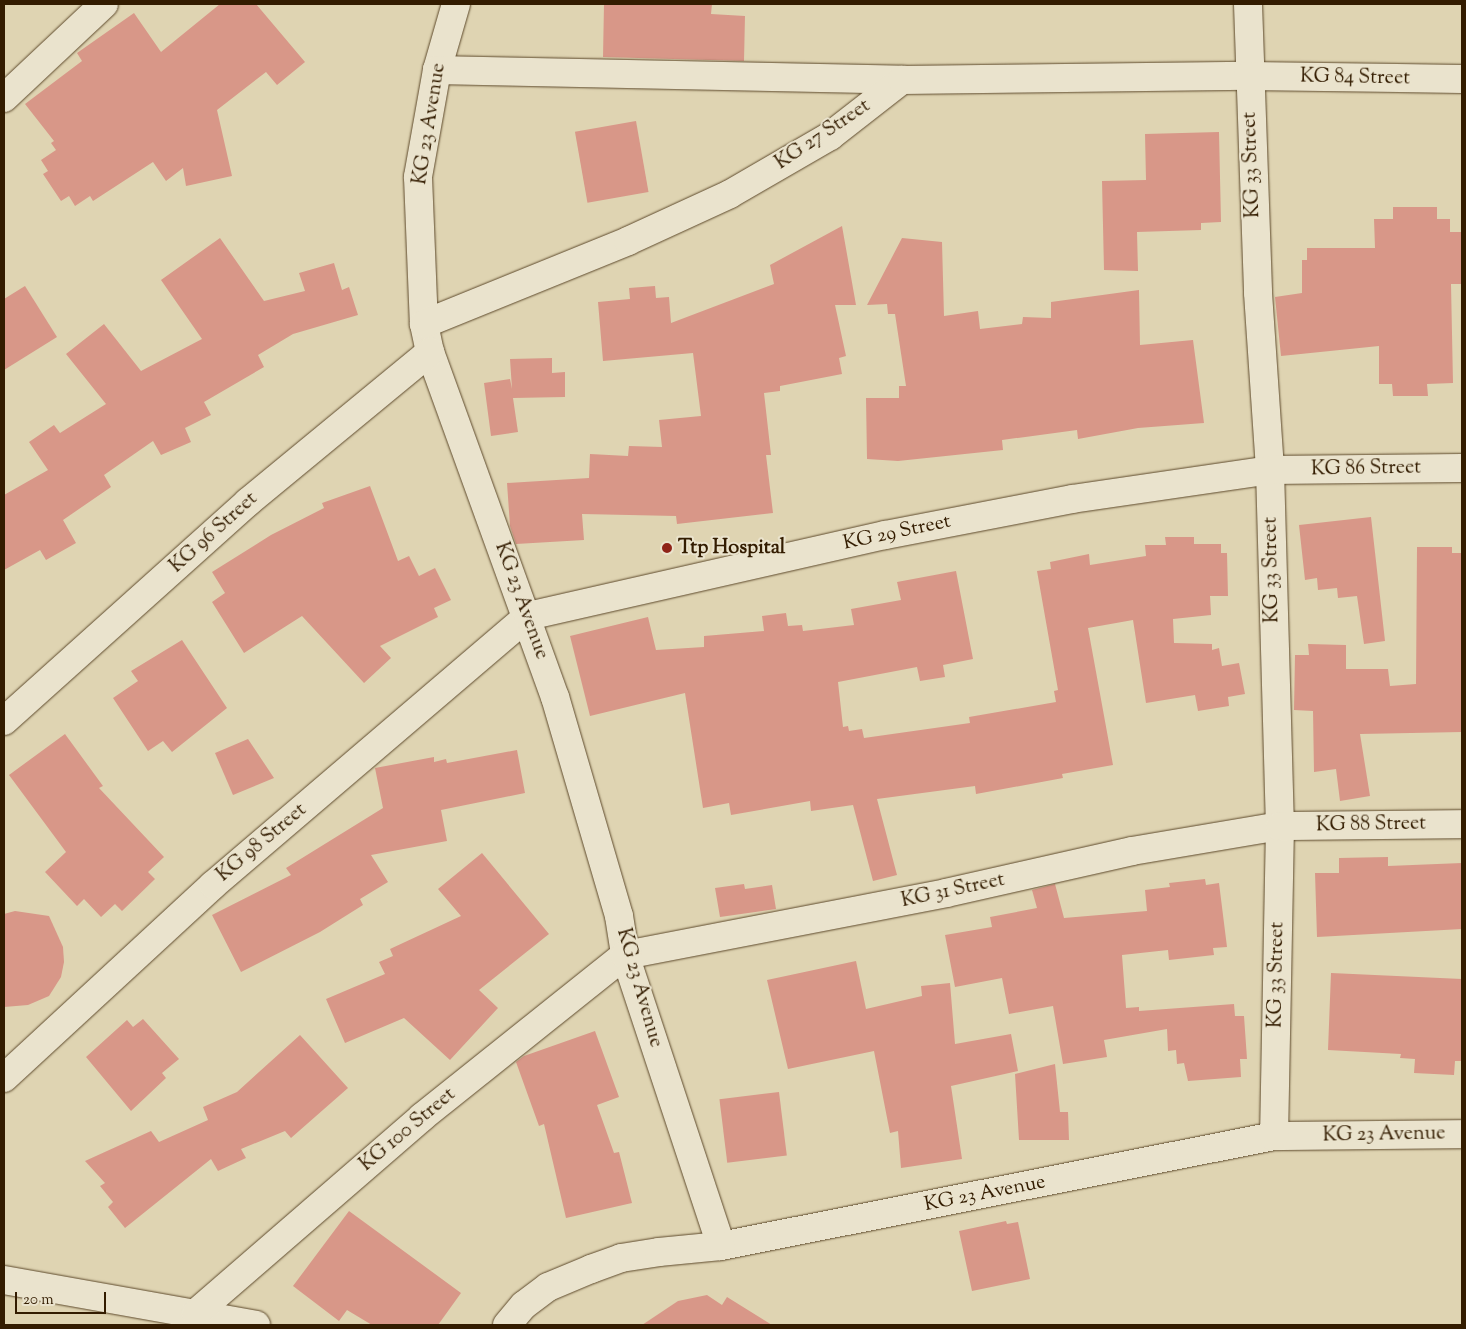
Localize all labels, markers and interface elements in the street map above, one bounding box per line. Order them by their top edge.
street label: KG 23 Avenue [409,62,451,186]
street label: KG 84 Street [1300,65,1410,91]
street label: KG 27 Street [771,94,875,176]
street label: KG 33 Street [1238,111,1266,219]
street label: KG 86 Street [1311,456,1421,482]
street label: KG 96 Street [165,487,263,579]
street label: KG 29 Street [841,510,953,556]
street label: KG 33 Street [1259,517,1285,623]
place label: Ttp Hospital [678,536,785,560]
street label: KG 23 Avenue [489,539,553,663]
marker: Ttp Hospital [660,541,674,555]
street label: KG 98 Street [212,799,312,887]
street label: KG 88 Street [1316,812,1426,838]
street label: KG 31 Street [899,868,1007,914]
street label: KG 33 Street [1264,922,1290,1028]
street label: KG 23 Avenue [611,926,667,1050]
street label: KG 100 Street [355,1083,461,1177]
street label: KG 23 Avenue [1322,1122,1446,1148]
street label: KG 23 Avenue [922,1171,1048,1217]
scale bar [18,1282,109,1314]
text: 20 m [23,1290,54,1311]

